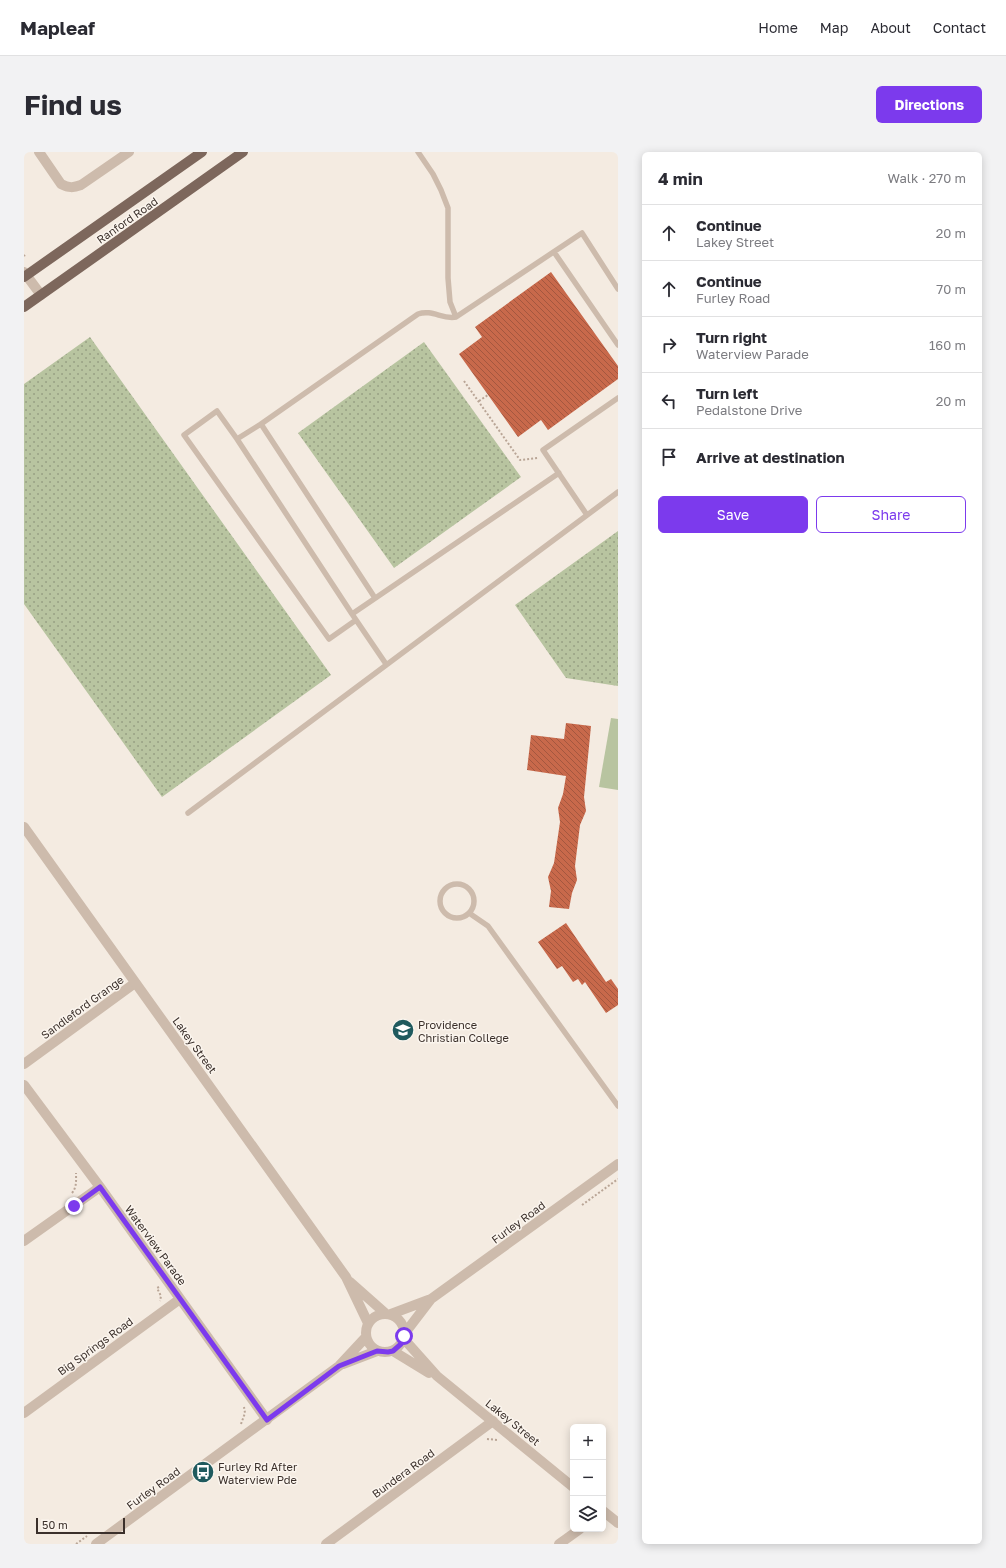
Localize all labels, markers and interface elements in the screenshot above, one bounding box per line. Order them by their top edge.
text: Mapleaf [20,16,95,39]
text: Home [758,19,798,36]
text: Map [820,19,848,36]
text: About [870,19,911,36]
text: Contact [933,19,986,36]
button: Directions [876,86,982,123]
text: Find us [24,88,122,121]
text: 4 min [658,168,703,189]
text: Walk · 270 m [888,170,966,186]
street label: Ranford Road [94,194,160,246]
text: Continue [696,216,762,234]
icon: ahead [658,222,680,244]
text: 20 m [936,225,966,241]
text: Lakey Street [696,234,774,250]
text: Continue [696,272,762,290]
icon: ahead [658,278,680,300]
text: 70 m [936,281,966,297]
text: Furley Road [696,290,770,306]
text: Turn right [696,328,767,346]
icon: right [658,334,680,356]
text: 160 m [929,337,966,353]
text: Waterview Parade [696,346,809,362]
text: Turn left [696,384,758,402]
icon: left [658,390,680,412]
text: 20 m [936,393,966,409]
text: Pedalstone Drive [696,402,802,418]
icon: arrive [658,446,680,468]
text: Arrive at destination [696,448,845,466]
button: Save [658,496,808,533]
button: Share [816,496,966,533]
street label: Sandleford Grange [38,973,126,1041]
street label: Lakey Street [170,1014,220,1076]
school or university icon: Providence Christian College [390,1017,416,1043]
place label: Providence Christian College [418,1018,509,1044]
route end [65,1197,83,1215]
street label: Furley Road [489,1198,547,1246]
street label: Waterview Parade [123,1203,189,1287]
street label: Big Springs Road [55,1314,135,1378]
route start [395,1327,413,1345]
street label: Lakey Street [483,1396,543,1448]
map controls [570,1424,606,1532]
button: + [570,1424,606,1460]
street label: Bundera Road [369,1446,437,1500]
bus stop icon: Furley Rd After Waterview Pde [190,1459,216,1485]
place label: Furley Rd After Waterview Pde [218,1460,298,1486]
button: − [570,1460,606,1496]
street label: Furley Road [124,1464,182,1512]
button: layers [570,1496,606,1532]
scale bar [36,1516,125,1535]
text: 50 m [42,1518,68,1531]

